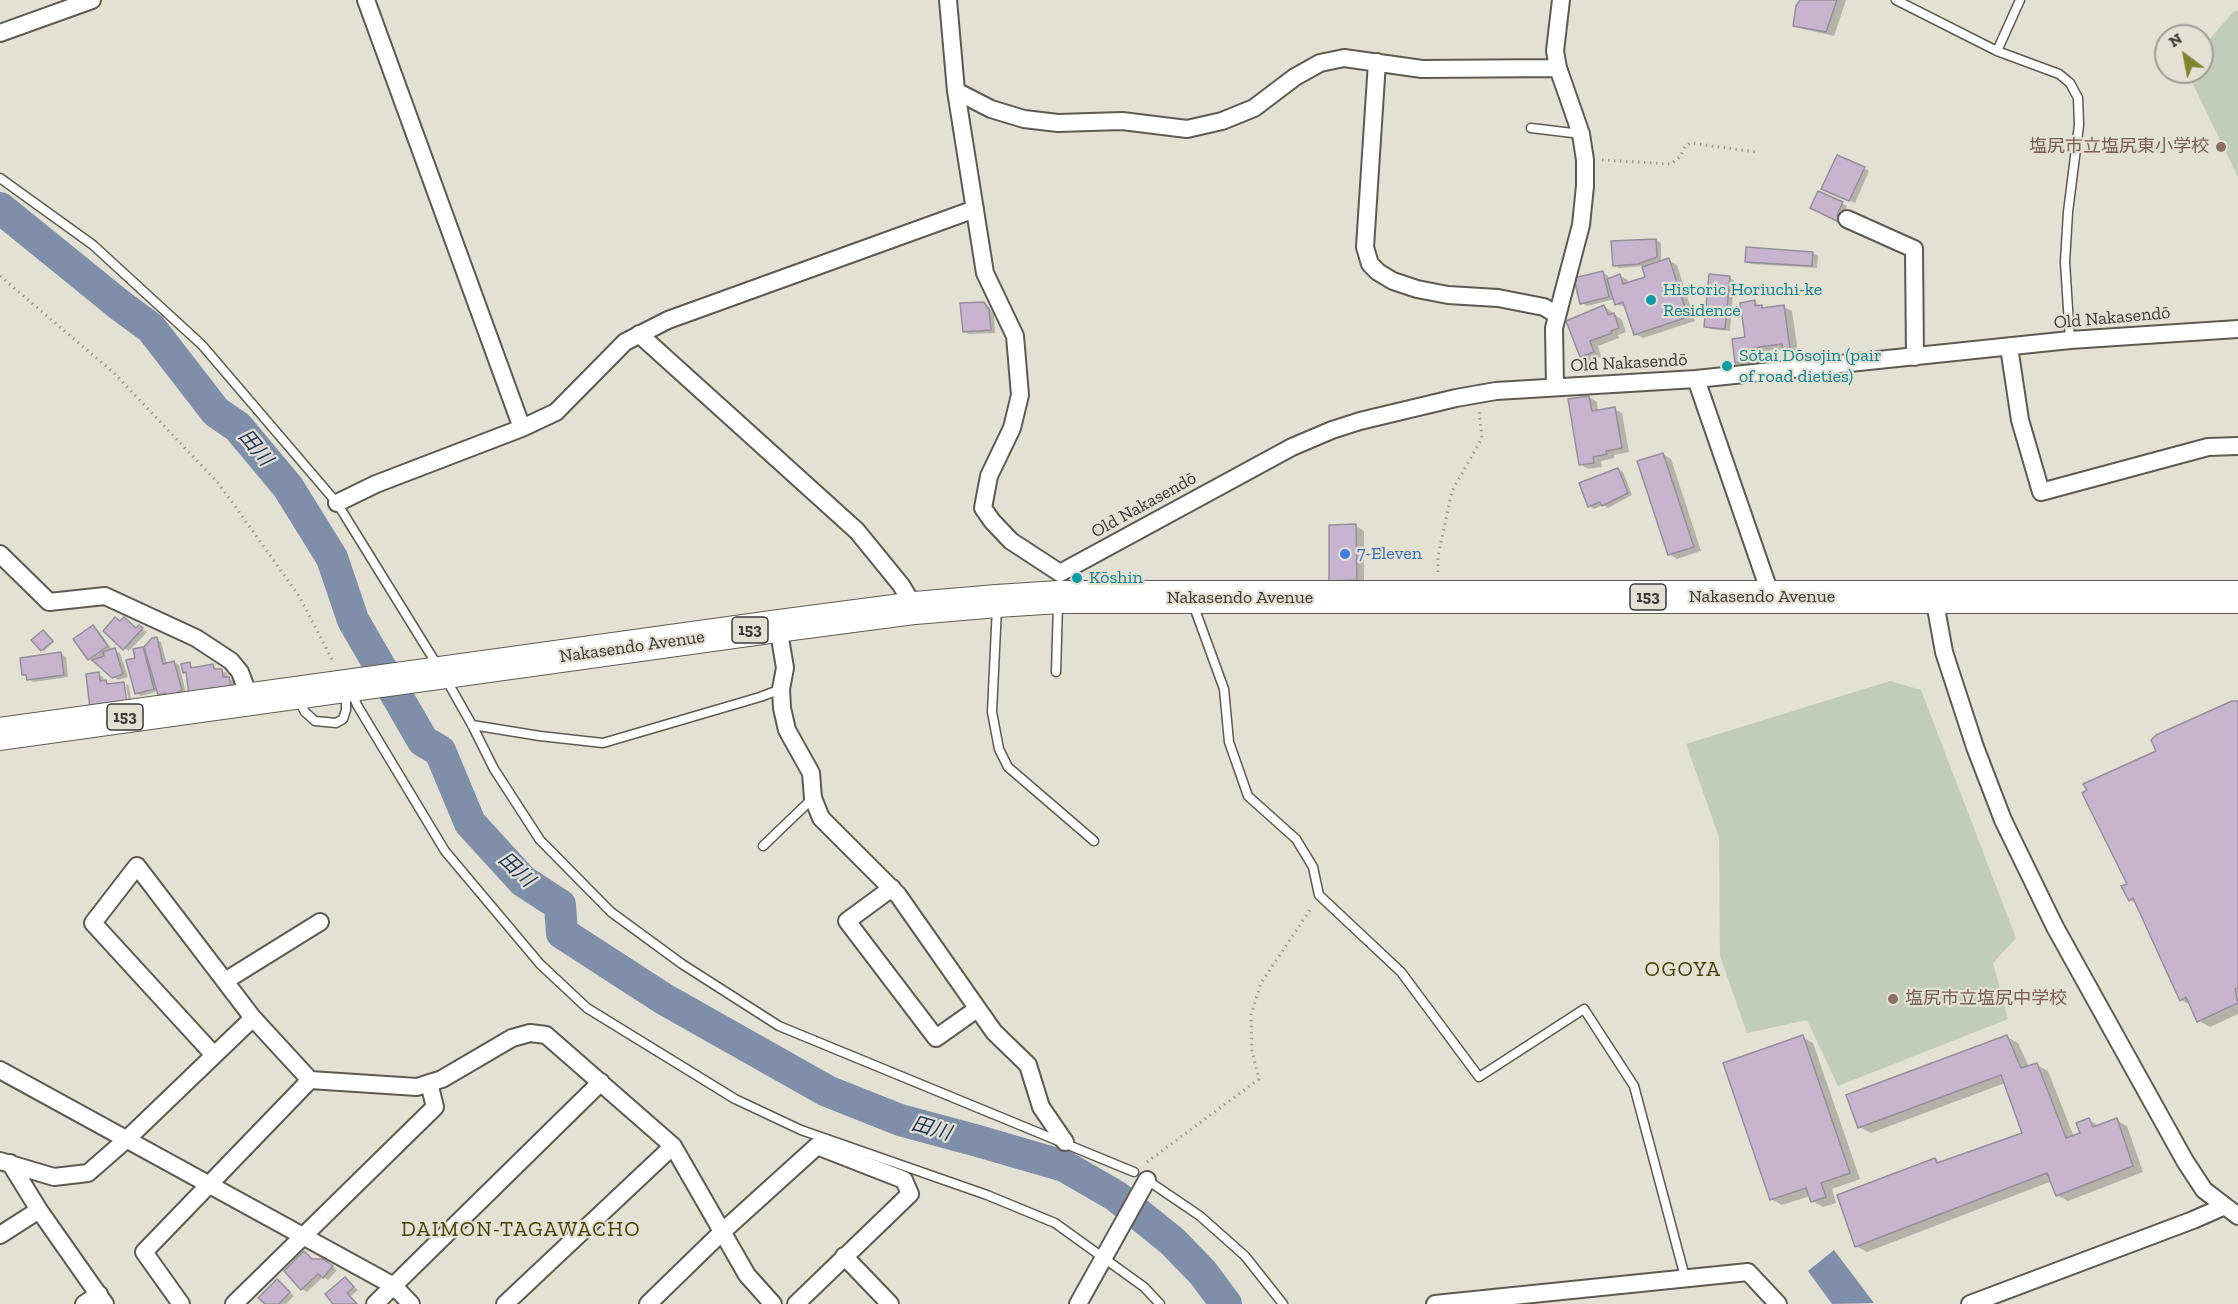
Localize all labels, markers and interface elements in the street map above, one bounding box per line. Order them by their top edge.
north arrow [2154,24,2214,84]
text: N [2165,29,2185,51]
place label: 塩尻市立塩尻東小学校 [2029,136,2209,158]
marker: 塩尻市立塩尻東小学校 [2214,140,2228,154]
place label: Historic Horiuchi-ke Residence [1663,279,1822,322]
marker: Historic Horiuchi-ke Residence [1644,293,1658,307]
street label: Old Nakasendō [2053,302,2171,334]
place label: Sōtai Dōsojin (pair of road dieties) [1739,345,1881,388]
street label: Old Nakasendō [1570,349,1688,377]
marker: Sōtai Dōsojin (pair of road dieties) [1720,359,1734,373]
water label: 田川 [233,425,277,471]
street label: Old Nakasendō [1088,467,1200,543]
place label: 7-Eleven [1357,543,1422,565]
marker: 7-Eleven [1338,547,1352,561]
place label: Kōshin [1089,567,1143,589]
marker: Kōshin [1070,571,1084,585]
road number: 153 [1630,584,1666,610]
street label: Nakasendo Avenue [1689,586,1835,608]
street label: Nakasendo Avenue [1167,587,1313,609]
road number: 153 [732,617,768,643]
street label: Nakasendo Avenue [558,626,706,668]
road number: 153 [107,704,143,730]
water label: 田川 [493,848,539,892]
district label: OGOYA [1645,957,1721,983]
place label: 塩尻市立塩尻中学校 [1905,988,2067,1010]
marker: 塩尻市立塩尻中学校 [1886,992,1900,1006]
water label: 田川 [908,1112,954,1146]
district label: DAIMON-TAGAWACHO [401,1217,641,1243]

